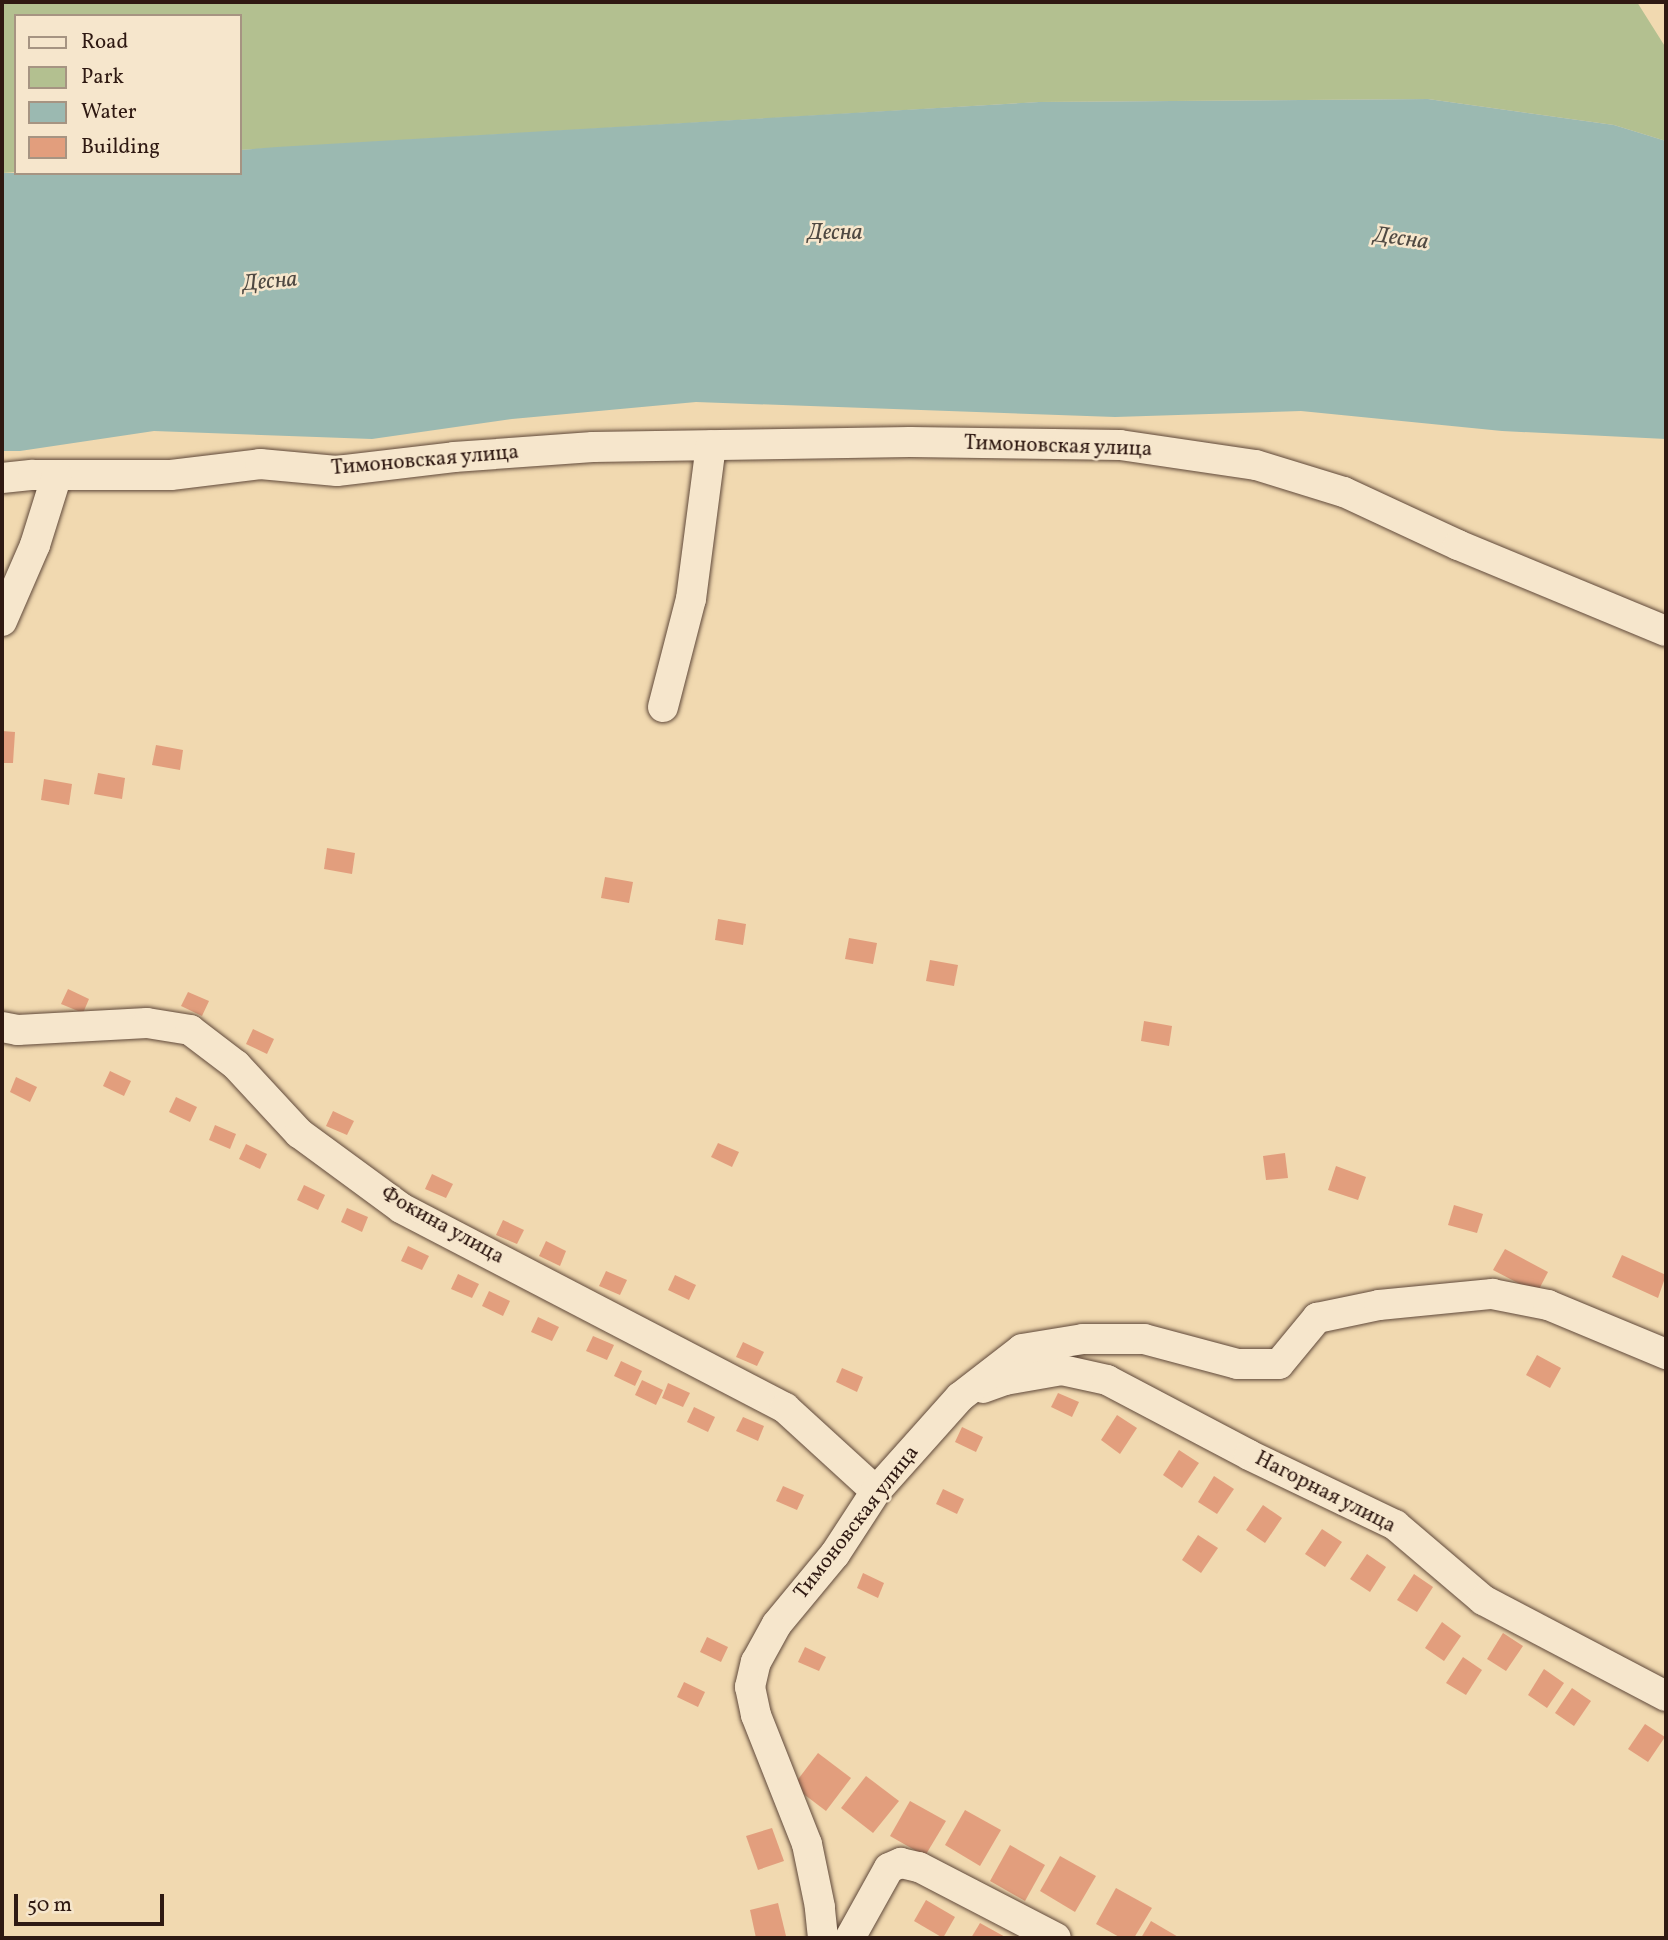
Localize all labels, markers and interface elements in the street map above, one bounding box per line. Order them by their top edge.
legend [14,14,242,175]
text: Road [81,28,128,57]
text: Park [81,63,124,92]
text: Water [81,98,137,127]
text: Building [81,133,160,162]
water label: Десна [807,219,863,247]
water label: Десна [1372,221,1430,257]
water label: Десна [241,266,299,298]
street label: Тимоновская улица [963,431,1153,463]
street label: Тимоновская улица [330,440,520,482]
street label: Фокина улица [376,1182,508,1270]
street label: Тимоновская улица [789,1441,925,1605]
street label: Нагорная улица [1250,1447,1400,1539]
scale bar [18,1881,168,1925]
text: 50 m [27,1891,72,1920]

